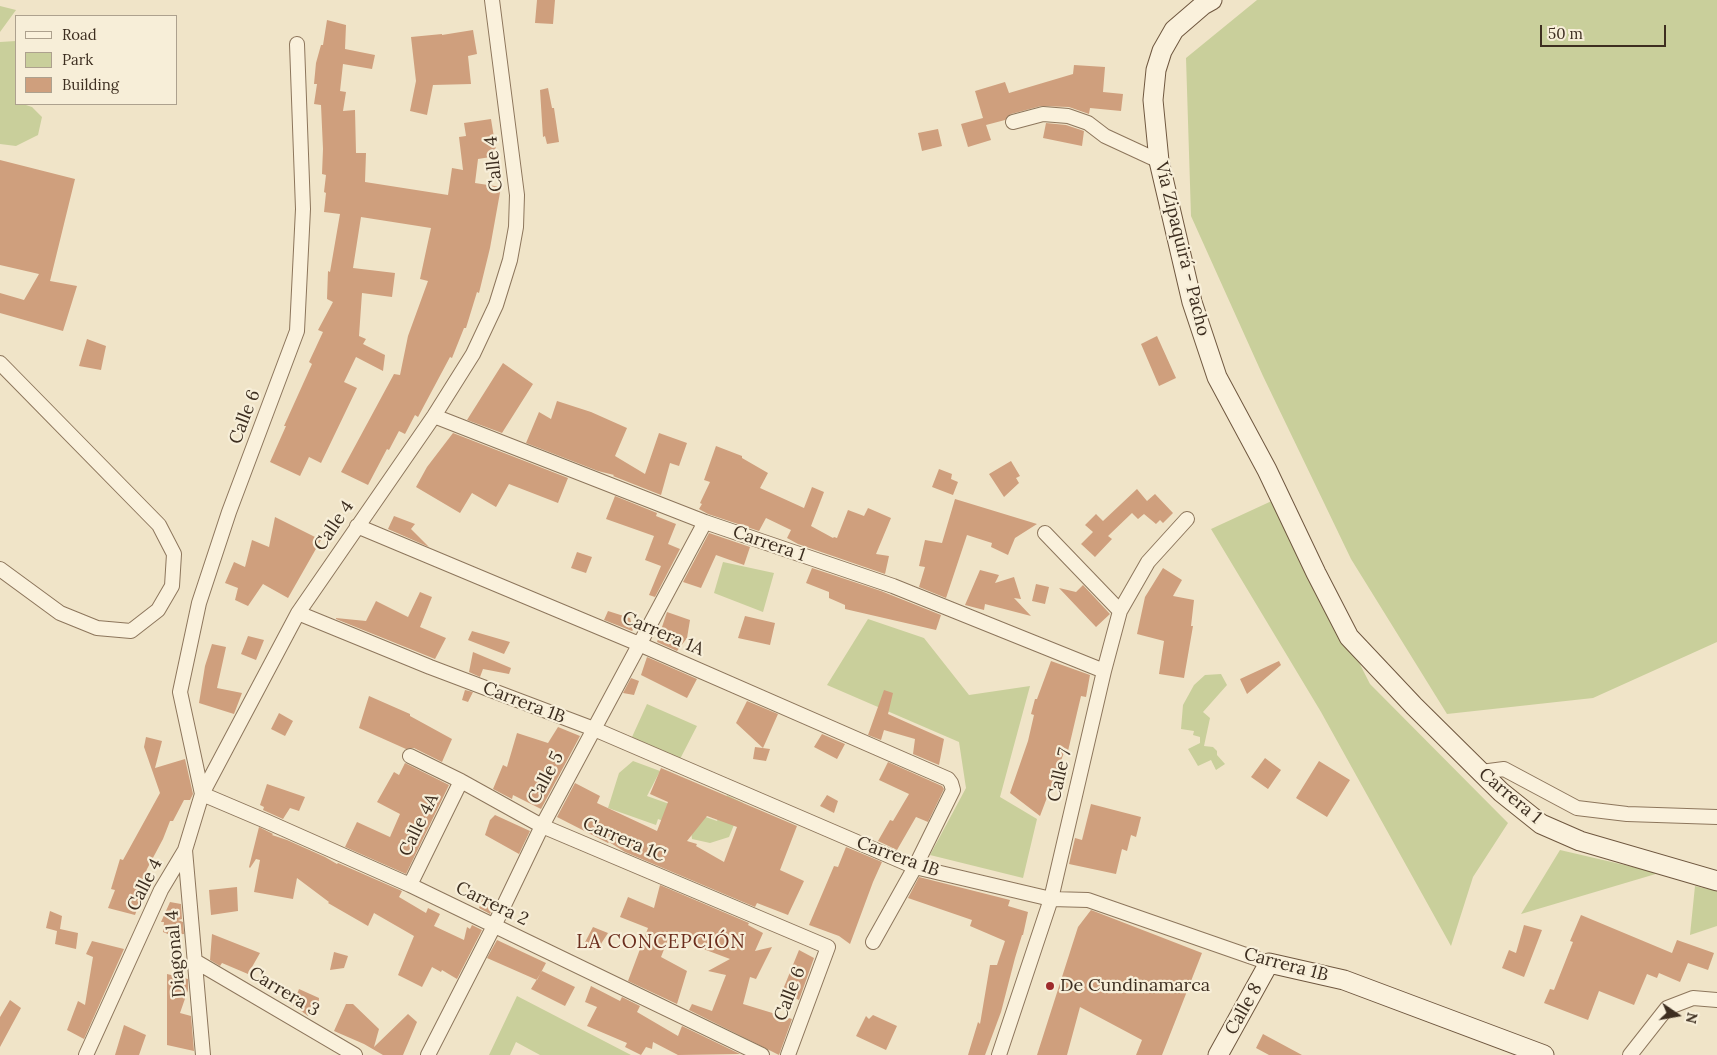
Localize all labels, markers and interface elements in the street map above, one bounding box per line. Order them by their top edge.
legend [15,15,178,105]
scale bar [1542,15,1668,47]
text: 50 m [1548,24,1583,43]
text: Road [62,25,97,44]
text: Park [62,50,93,69]
text: Building [62,75,119,94]
street label: Calle 4 [480,135,508,193]
street label: Vía Zipaquirá - Pacho [1150,160,1214,338]
street label: Calle 6 [225,387,265,447]
street label: Calle 4 [309,497,359,555]
street label: Carrera 1 [730,522,808,566]
street label: Carrera 1A [619,607,707,661]
street label: Carrera 1B [480,677,568,729]
street label: Calle 7 [1043,746,1077,804]
street label: Calle 5 [523,748,569,808]
street label: Carrera 1 [1474,764,1546,828]
street label: Calle 4A [395,790,443,860]
street label: Carrera 1C [579,813,669,867]
street label: Carrera 1B [854,832,942,882]
street label: Calle 4 [123,855,167,915]
street label: Carrera 2 [452,877,532,931]
street label: Diagonal 4 [161,909,191,999]
district label: LA CONCEPCIÓN [575,932,747,954]
street label: Carrera 1B [1241,943,1331,987]
street label: Carrera 3 [245,962,323,1022]
street label: Calle 6 [770,964,810,1024]
place label: De Cundinamarca [1060,975,1210,997]
street label: Calle 8 [1221,979,1267,1039]
marker: De Cundinamarca [1044,980,1056,992]
north arrow [1652,990,1702,1040]
text: N [1682,1011,1702,1025]

